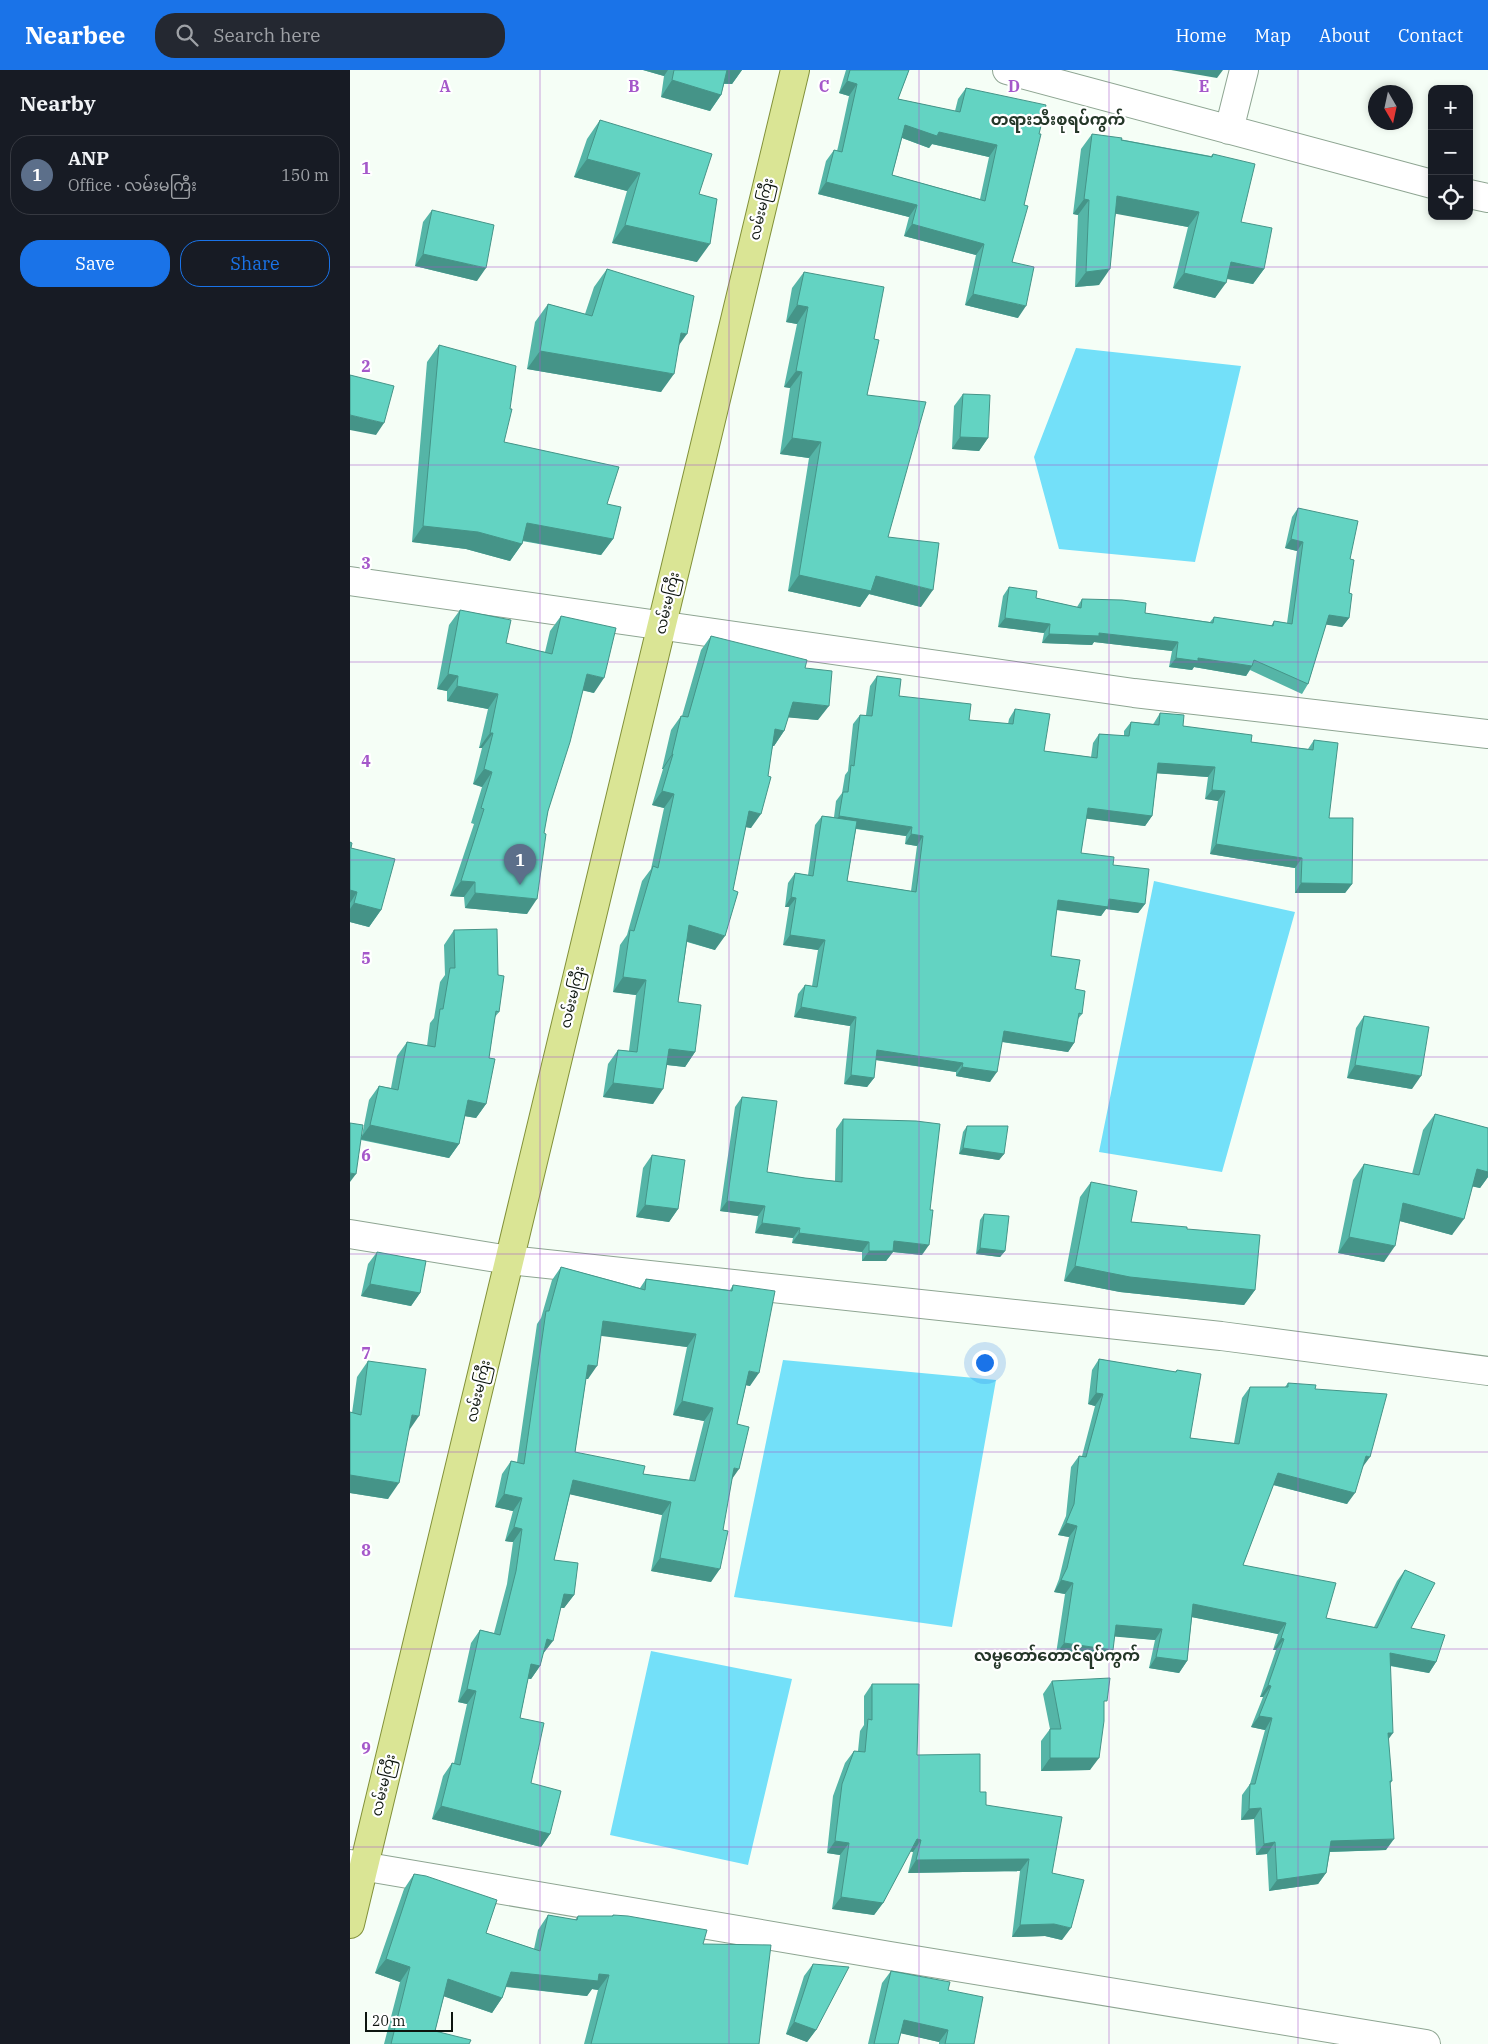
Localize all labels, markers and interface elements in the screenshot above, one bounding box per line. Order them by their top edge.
search box [155,13,505,58]
text: Nearbee [25,19,125,51]
icon: search [173,21,201,49]
text: Search here [213,23,320,47]
text: Home [1175,24,1227,47]
text: Map [1255,24,1291,47]
text: About [1319,24,1370,47]
text: Contact [1398,24,1463,47]
text: A [439,76,451,96]
text: B [628,76,640,96]
text: C [819,76,829,96]
text: D [1008,76,1020,96]
text: E [1199,76,1209,96]
north arrow [1368,85,1413,130]
map controls [1428,85,1473,220]
button: + [1428,85,1473,130]
text: Nearby [20,89,96,117]
district label: တရားသီးစုရပ်ကွက် [991,108,1126,133]
button: − [1428,130,1473,175]
text: ANP [68,146,109,170]
text: 1 [361,158,371,178]
text: 1 [32,165,42,185]
text: 150 m [281,165,329,185]
text: Office · လမ်းမကြီး [68,175,197,195]
button: locate [1428,175,1473,220]
street label: လမ်းမကြီး [744,176,780,243]
button: Save [20,240,170,287]
button: Share [180,240,330,287]
text: 2 [361,356,371,376]
text: 3 [361,553,371,573]
street label: လမ်းမကြီး [650,570,686,637]
text: 4 [361,751,371,771]
pin: 1 [504,844,536,885]
text: 5 [361,948,371,968]
street label: လမ်းမကြီး [555,964,591,1031]
text: 6 [361,1145,371,1165]
text: 7 [361,1343,371,1363]
your location [972,1350,998,1376]
street label: လမ်းမကြီး [461,1358,497,1425]
text: 8 [361,1540,371,1560]
district label: လမ္မတော်တောင်ရပ်ကွက် [974,1644,1140,1669]
text: 9 [361,1738,371,1758]
street label: လမ်းမကြီး [366,1752,402,1819]
scale bar [365,2009,452,2032]
text: 20 m [372,2012,405,2030]

